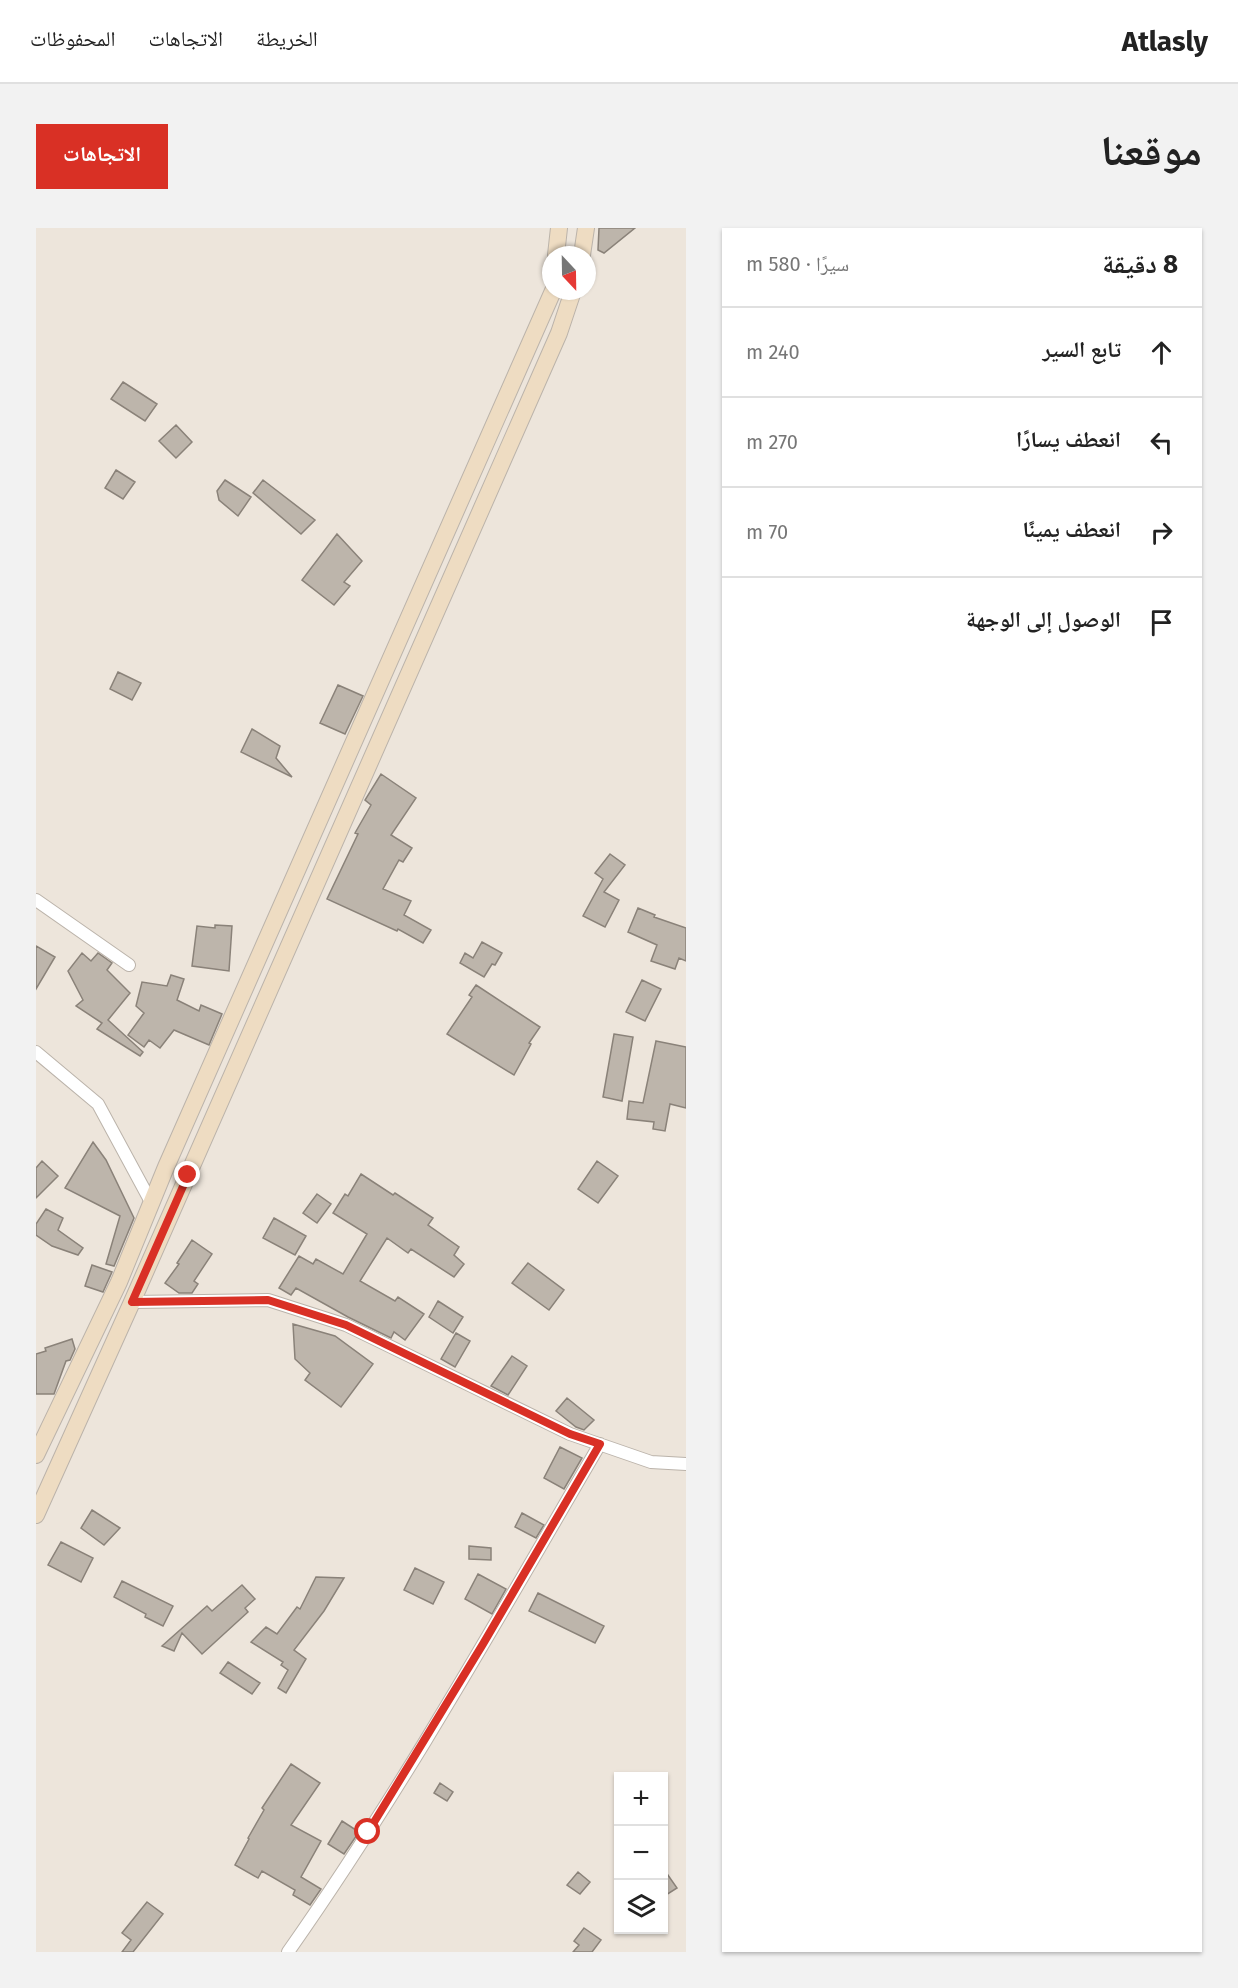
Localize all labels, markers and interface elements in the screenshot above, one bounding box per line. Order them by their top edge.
text: Atlasly [1122,25,1208,58]
text: المحفوظات [30,26,115,52]
text: الاتجاهات [148,26,223,52]
text: الخريطة [256,26,318,52]
button: الاتجاهات [36,124,168,189]
text: موقعنا [1101,126,1202,176]
north arrow [542,246,596,300]
text: 8 دقيقة [1102,249,1178,280]
text: سيرًا · 580 m [746,252,849,276]
text: تابع السير [1042,336,1121,363]
icon: ahead [1145,336,1178,369]
text: 240 m [746,340,800,364]
text: انعطف يسارًا [1016,426,1121,453]
icon: left [1145,426,1178,459]
text: 270 m [746,430,798,454]
text: انعطف يمينًا [1022,516,1121,543]
icon: right [1145,516,1178,549]
text: 70 m [746,520,788,544]
text: الوصول إلى الوجهة [966,606,1121,633]
icon: arrive [1145,606,1178,639]
route end [174,1161,200,1187]
map controls [614,1772,668,1934]
button: + [614,1772,668,1826]
route start [354,1818,380,1844]
button: − [614,1826,668,1880]
button: layers [614,1880,668,1934]

